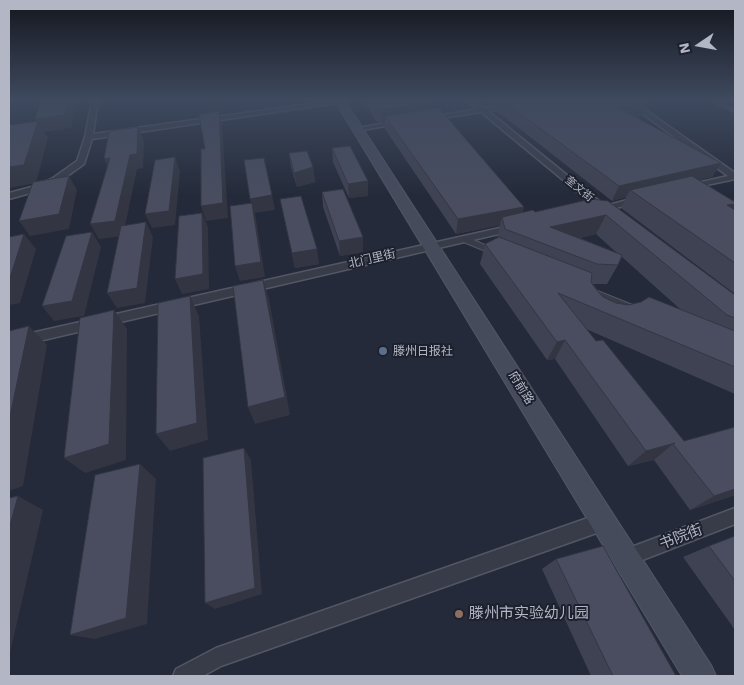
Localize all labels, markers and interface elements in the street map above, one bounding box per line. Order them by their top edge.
north arrow [674,20,724,70]
text: N [675,41,693,55]
street label: 奎文街 [562,173,596,205]
street label: 北门里街 [347,247,397,271]
place label: 滕州日报社 [393,344,453,358]
marker: 滕州日报社 [377,345,389,357]
street label: 府前路 [505,369,537,407]
street label: 书院街 [657,521,705,553]
place label: 滕州市实验幼儿园 [469,605,589,623]
marker: 滕州市实验幼儿园 [453,608,465,620]

